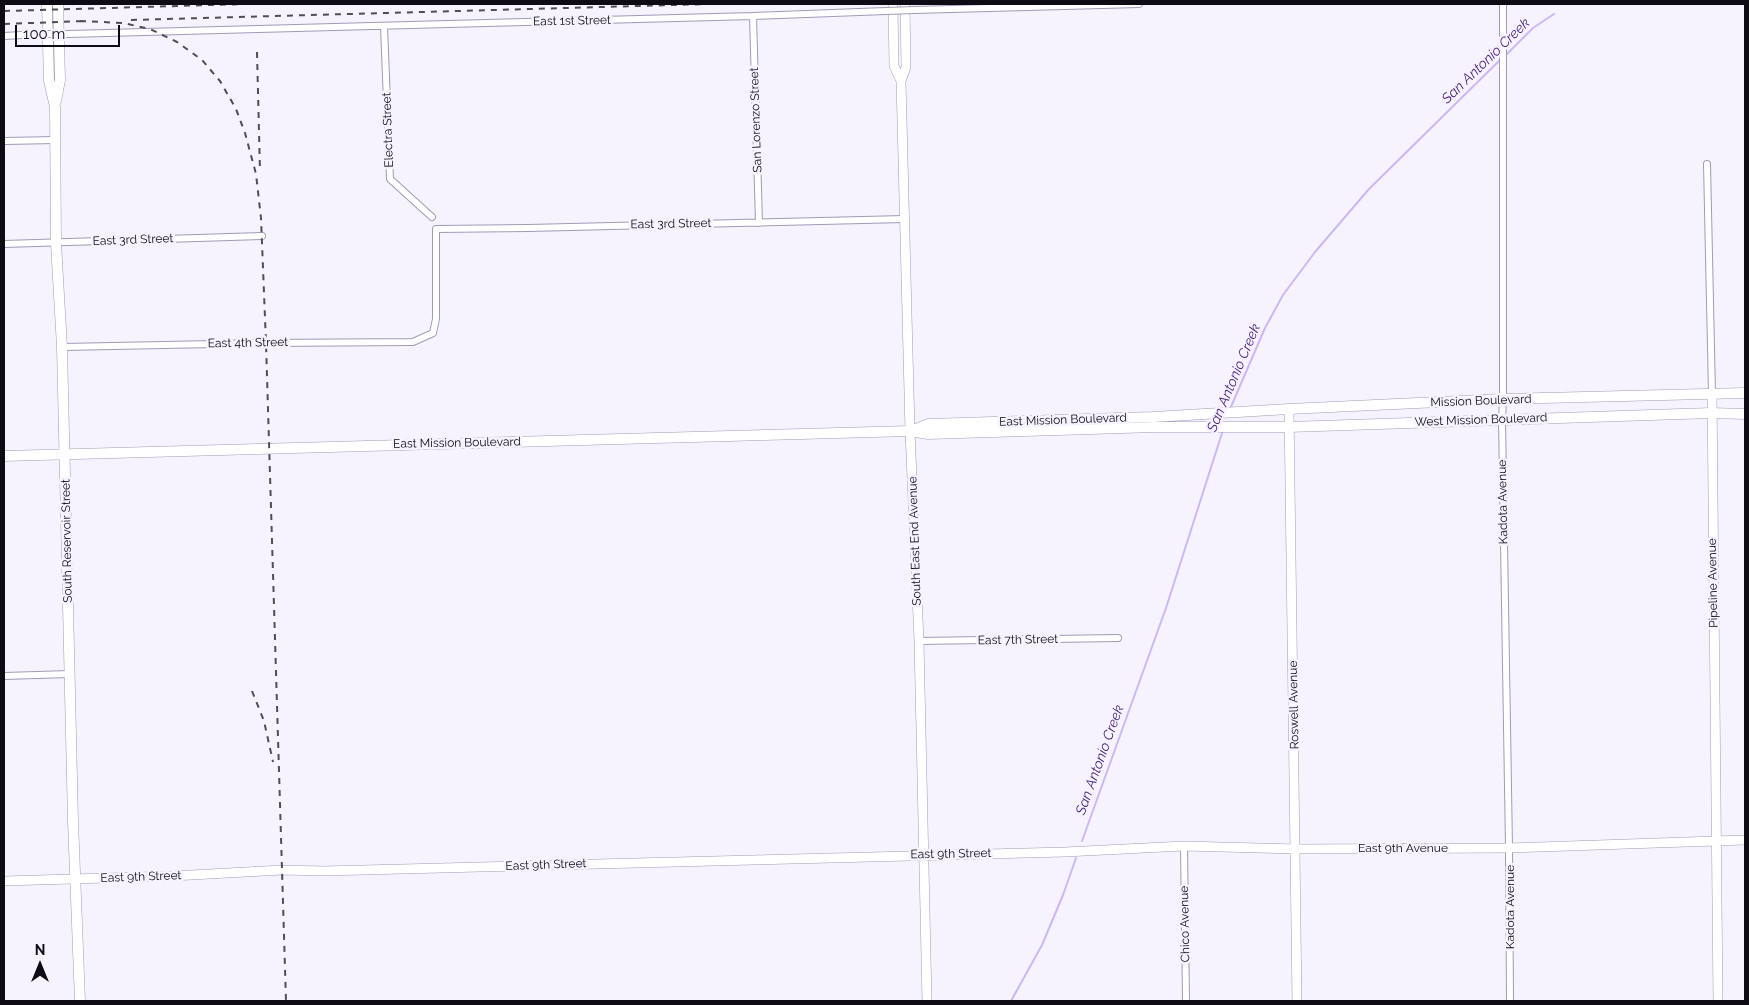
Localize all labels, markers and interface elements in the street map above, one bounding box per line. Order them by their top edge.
street label: East 1st Street [533,13,611,29]
scale bar [18,15,122,47]
water label: San Antonio Creek [1439,15,1533,107]
text: 100 m [23,25,65,43]
street label: San Lorenzo Street [747,67,765,173]
street label: Electra Street [379,92,397,168]
street label: East 3rd Street [630,216,712,232]
street label: East 3rd Street [92,231,174,249]
water label: San Antonio Creek [1204,321,1264,435]
street label: East 4th Street [208,335,288,351]
street label: Mission Boulevard [1430,392,1532,410]
street label: West Mission Boulevard [1414,410,1548,430]
street label: East Mission Boulevard [999,411,1127,429]
street label: East Mission Boulevard [393,435,521,451]
street label: Kadota Avenue [1495,460,1511,544]
street label: South East End Avenue [906,476,924,606]
street label: South Reservoir Street [59,479,75,603]
street label: Pipeline Avenue [1705,538,1721,628]
street label: East 7th Street [978,632,1058,648]
street label: Roswell Avenue [1286,661,1302,749]
water label: San Antonio Creek [1072,703,1128,817]
street label: East 9th Avenue [1358,841,1448,855]
street label: East 9th Street [910,846,992,862]
street label: East 9th Street [505,856,587,874]
street label: Kadota Avenue [1503,865,1517,949]
street label: East 9th Street [100,868,182,886]
street label: Chico Avenue [1177,886,1193,962]
north arrow [15,940,65,990]
text: N [35,942,45,958]

